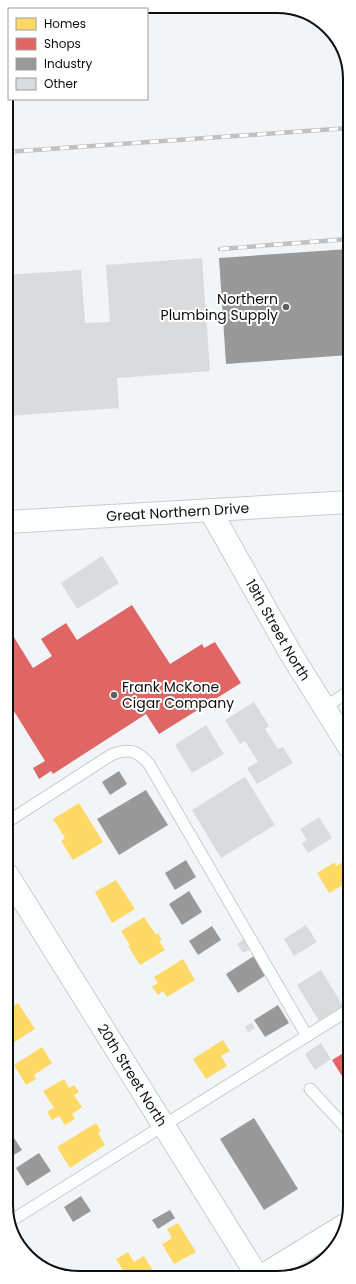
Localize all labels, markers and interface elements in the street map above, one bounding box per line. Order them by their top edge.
legend [8,8,148,100]
text: Homes [44,15,86,32]
text: Shops [44,35,81,52]
text: Industry [44,55,93,72]
text: Other [44,75,78,92]
place label: Northern Plumbing Supply [161,289,278,325]
marker: Northern Plumbing Supply [281,302,291,312]
street label: Great Northern Drive [106,498,250,526]
street label: 19th Street North [241,576,315,685]
place label: Frank McKone Cigar Company [122,677,234,713]
marker: Frank McKone Cigar Company [109,690,119,700]
street label: 20th Street North [93,1020,172,1130]

